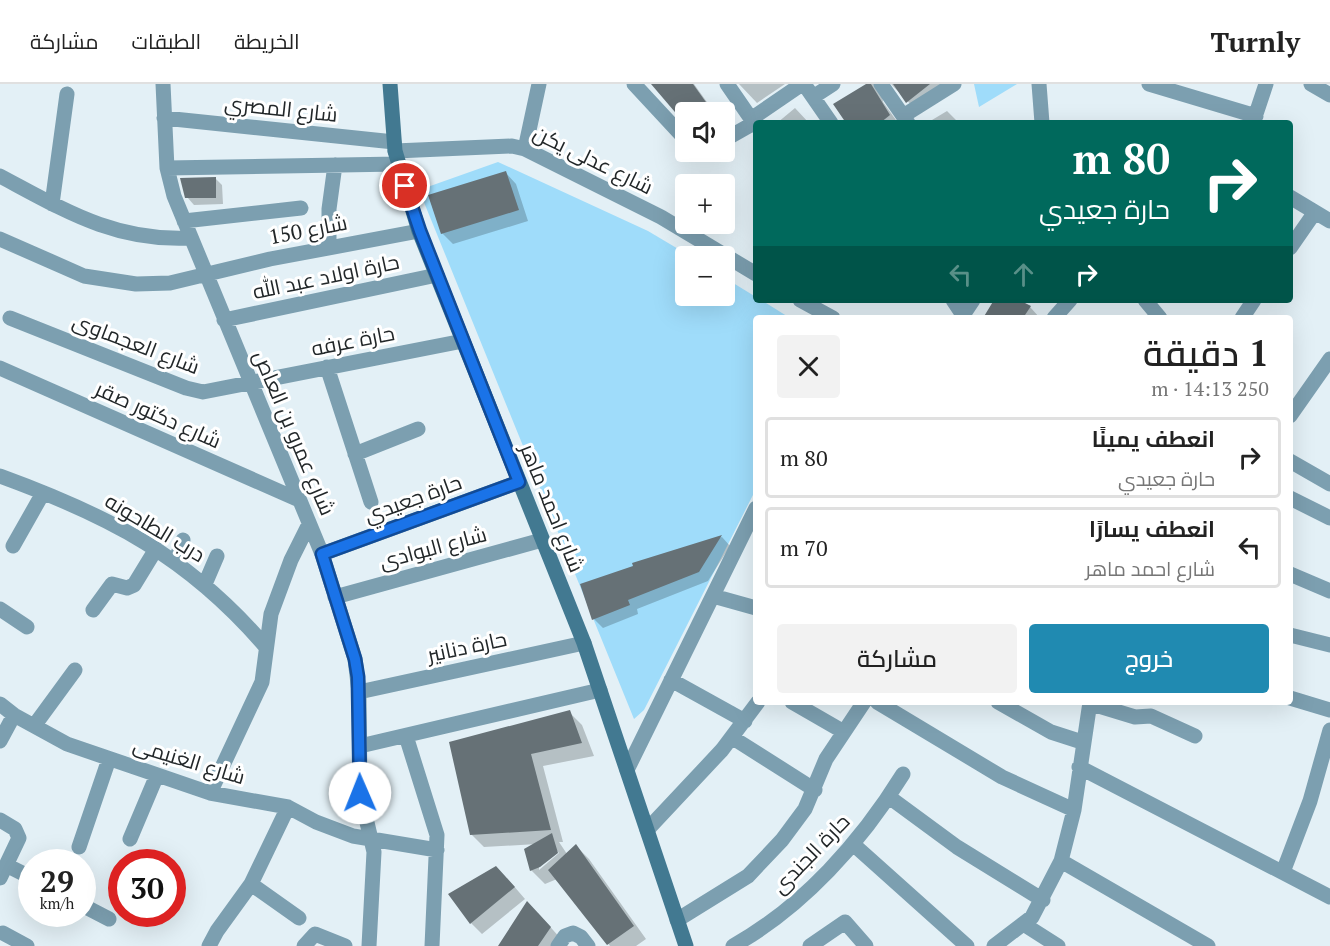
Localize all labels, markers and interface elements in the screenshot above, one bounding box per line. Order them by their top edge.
text: Turnly [1211,23,1300,60]
text: مشاركة [30,27,99,55]
text: الطبقات [132,27,201,55]
text: الخريطة [234,27,300,55]
street label: شارع المصري [223,88,339,131]
map controls [675,102,735,306]
button: sound [675,102,735,162]
street label: شارع عدلى يكن [528,118,658,201]
text: 80 m [1072,130,1170,186]
icon: right [1191,144,1269,222]
pin [379,160,430,211]
icon: arrive [388,169,421,202]
button: + [675,174,735,234]
text: حارة جعيدي [1039,191,1170,227]
street label: شارع 150 [266,208,350,251]
button: − [675,246,735,306]
street label: حارة اولاد عبد الله [250,247,402,305]
icon: left [944,258,977,291]
icon: ahead [1007,258,1040,291]
icon: right [1070,258,1103,291]
street label: شارع العجماوى [68,306,204,381]
street label: حارة عرفه [309,318,397,362]
text: 1 دقيقة [1143,329,1269,376]
button: close [777,335,840,398]
street label: شارع عمرو بن العاص [247,346,342,520]
street label: شارع دكتور صقر [90,373,226,455]
text: 250 m · 14:13 [1151,375,1269,402]
text: انعطف يمينًا [1092,424,1215,453]
street label: شارع احمد ماهر [513,438,591,576]
icon: right [1233,441,1266,474]
text: 80 m [780,443,828,472]
text: حارة جعيدي [1118,465,1215,492]
street label: حارة جعيدي [360,467,466,531]
street label: درب الطاحونه [100,486,211,568]
text: انعطف يسارًا [1089,514,1215,543]
street label: شارع البوادى [376,519,490,576]
icon: left [1233,531,1266,564]
text: 70 m [780,533,828,562]
text: شارع احمد ماهر [1085,555,1215,582]
street label: حارة دنانير [423,624,509,668]
button: مشاركة [777,624,1017,693]
button: خروج [1029,624,1269,693]
street label: شارع الغنيمى [130,730,249,791]
position arrow [328,761,392,825]
street label: حارة الجندى [765,807,855,899]
speed limit sign: 30 [108,849,186,927]
text: 29 [40,861,74,901]
text: km/h [40,893,74,913]

